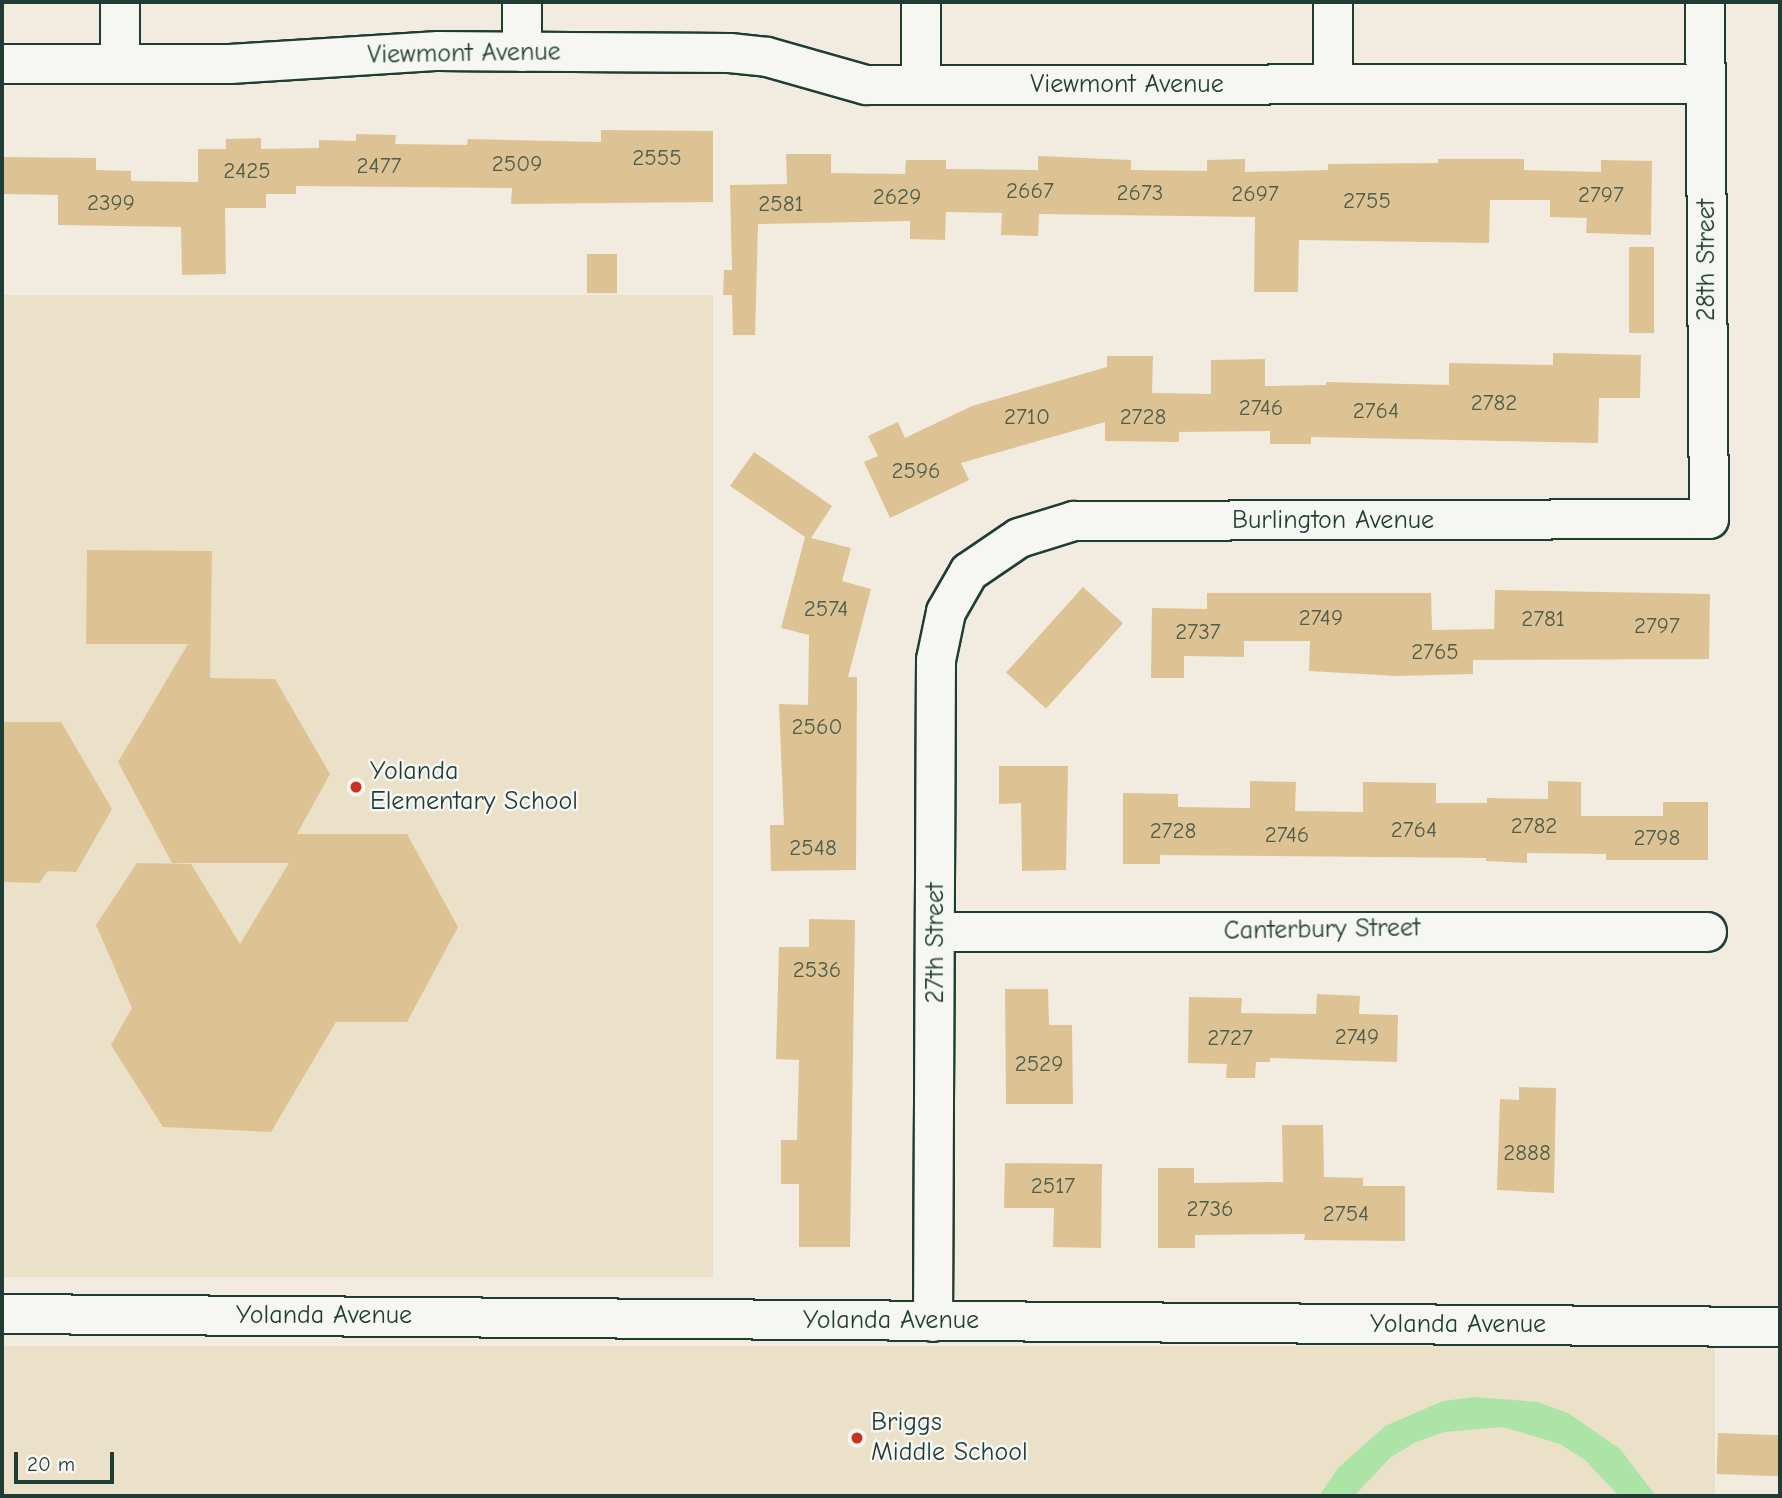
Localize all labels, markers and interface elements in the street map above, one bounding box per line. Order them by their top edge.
street label: Viewmont Avenue [367,37,561,71]
street label: Viewmont Avenue [1030,69,1224,101]
house number: 2555 [632,144,682,172]
house number: 2509 [492,150,542,178]
house number: 2477 [357,152,401,180]
house number: 2425 [223,157,271,185]
house number: 2667 [1006,177,1054,205]
house number: 2673 [1116,179,1164,207]
house number: 2697 [1231,180,1279,208]
house number: 2797 [1578,181,1624,209]
house number: 2629 [873,183,921,211]
house number: 2755 [1343,187,1391,215]
house number: 2399 [87,189,135,217]
house number: 2581 [758,190,804,218]
street label: 28th Street [1691,199,1723,321]
house number: 2782 [1471,389,1517,417]
house number: 2746 [1239,394,1283,422]
house number: 2764 [1353,397,1399,425]
house number: 2710 [1004,403,1050,431]
house number: 2728 [1120,403,1166,431]
house number: 2596 [891,457,941,485]
street label: Burlington Avenue [1232,505,1434,537]
house number: 2574 [804,595,848,623]
house number: 2749 [1299,604,1343,632]
house number: 2781 [1521,605,1565,633]
house number: 2797 [1634,612,1680,640]
house number: 2737 [1175,618,1221,646]
house number: 2765 [1411,638,1459,666]
house number: 2560 [792,713,842,741]
place label: Yolanda Elementary School [370,756,578,818]
marker: Yolanda Elementary School [348,779,364,795]
house number: 2782 [1511,812,1557,840]
house number: 2764 [1391,816,1437,844]
house number: 2728 [1150,817,1196,845]
house number: 2746 [1265,821,1309,849]
house number: 2798 [1634,824,1680,852]
house number: 2548 [789,834,837,862]
street label: 27th Street [920,882,952,1004]
street label: Canterbury Street [1223,913,1421,947]
house number: 2536 [793,956,841,984]
house number: 2749 [1335,1023,1379,1051]
house number: 2727 [1207,1024,1253,1052]
house number: 2529 [1015,1050,1063,1078]
house number: 2888 [1503,1139,1551,1167]
house number: 2517 [1031,1172,1075,1200]
house number: 2736 [1187,1195,1233,1223]
house number: 2754 [1323,1200,1369,1228]
street label: Yolanda Avenue [236,1300,412,1332]
street label: Yolanda Avenue [803,1305,979,1337]
street label: Yolanda Avenue [1370,1309,1546,1341]
place label: Briggs Middle School [871,1407,1028,1468]
marker: Briggs Middle School [849,1430,865,1446]
scale bar [18,1438,117,1482]
text: 20 m [27,1452,75,1476]

